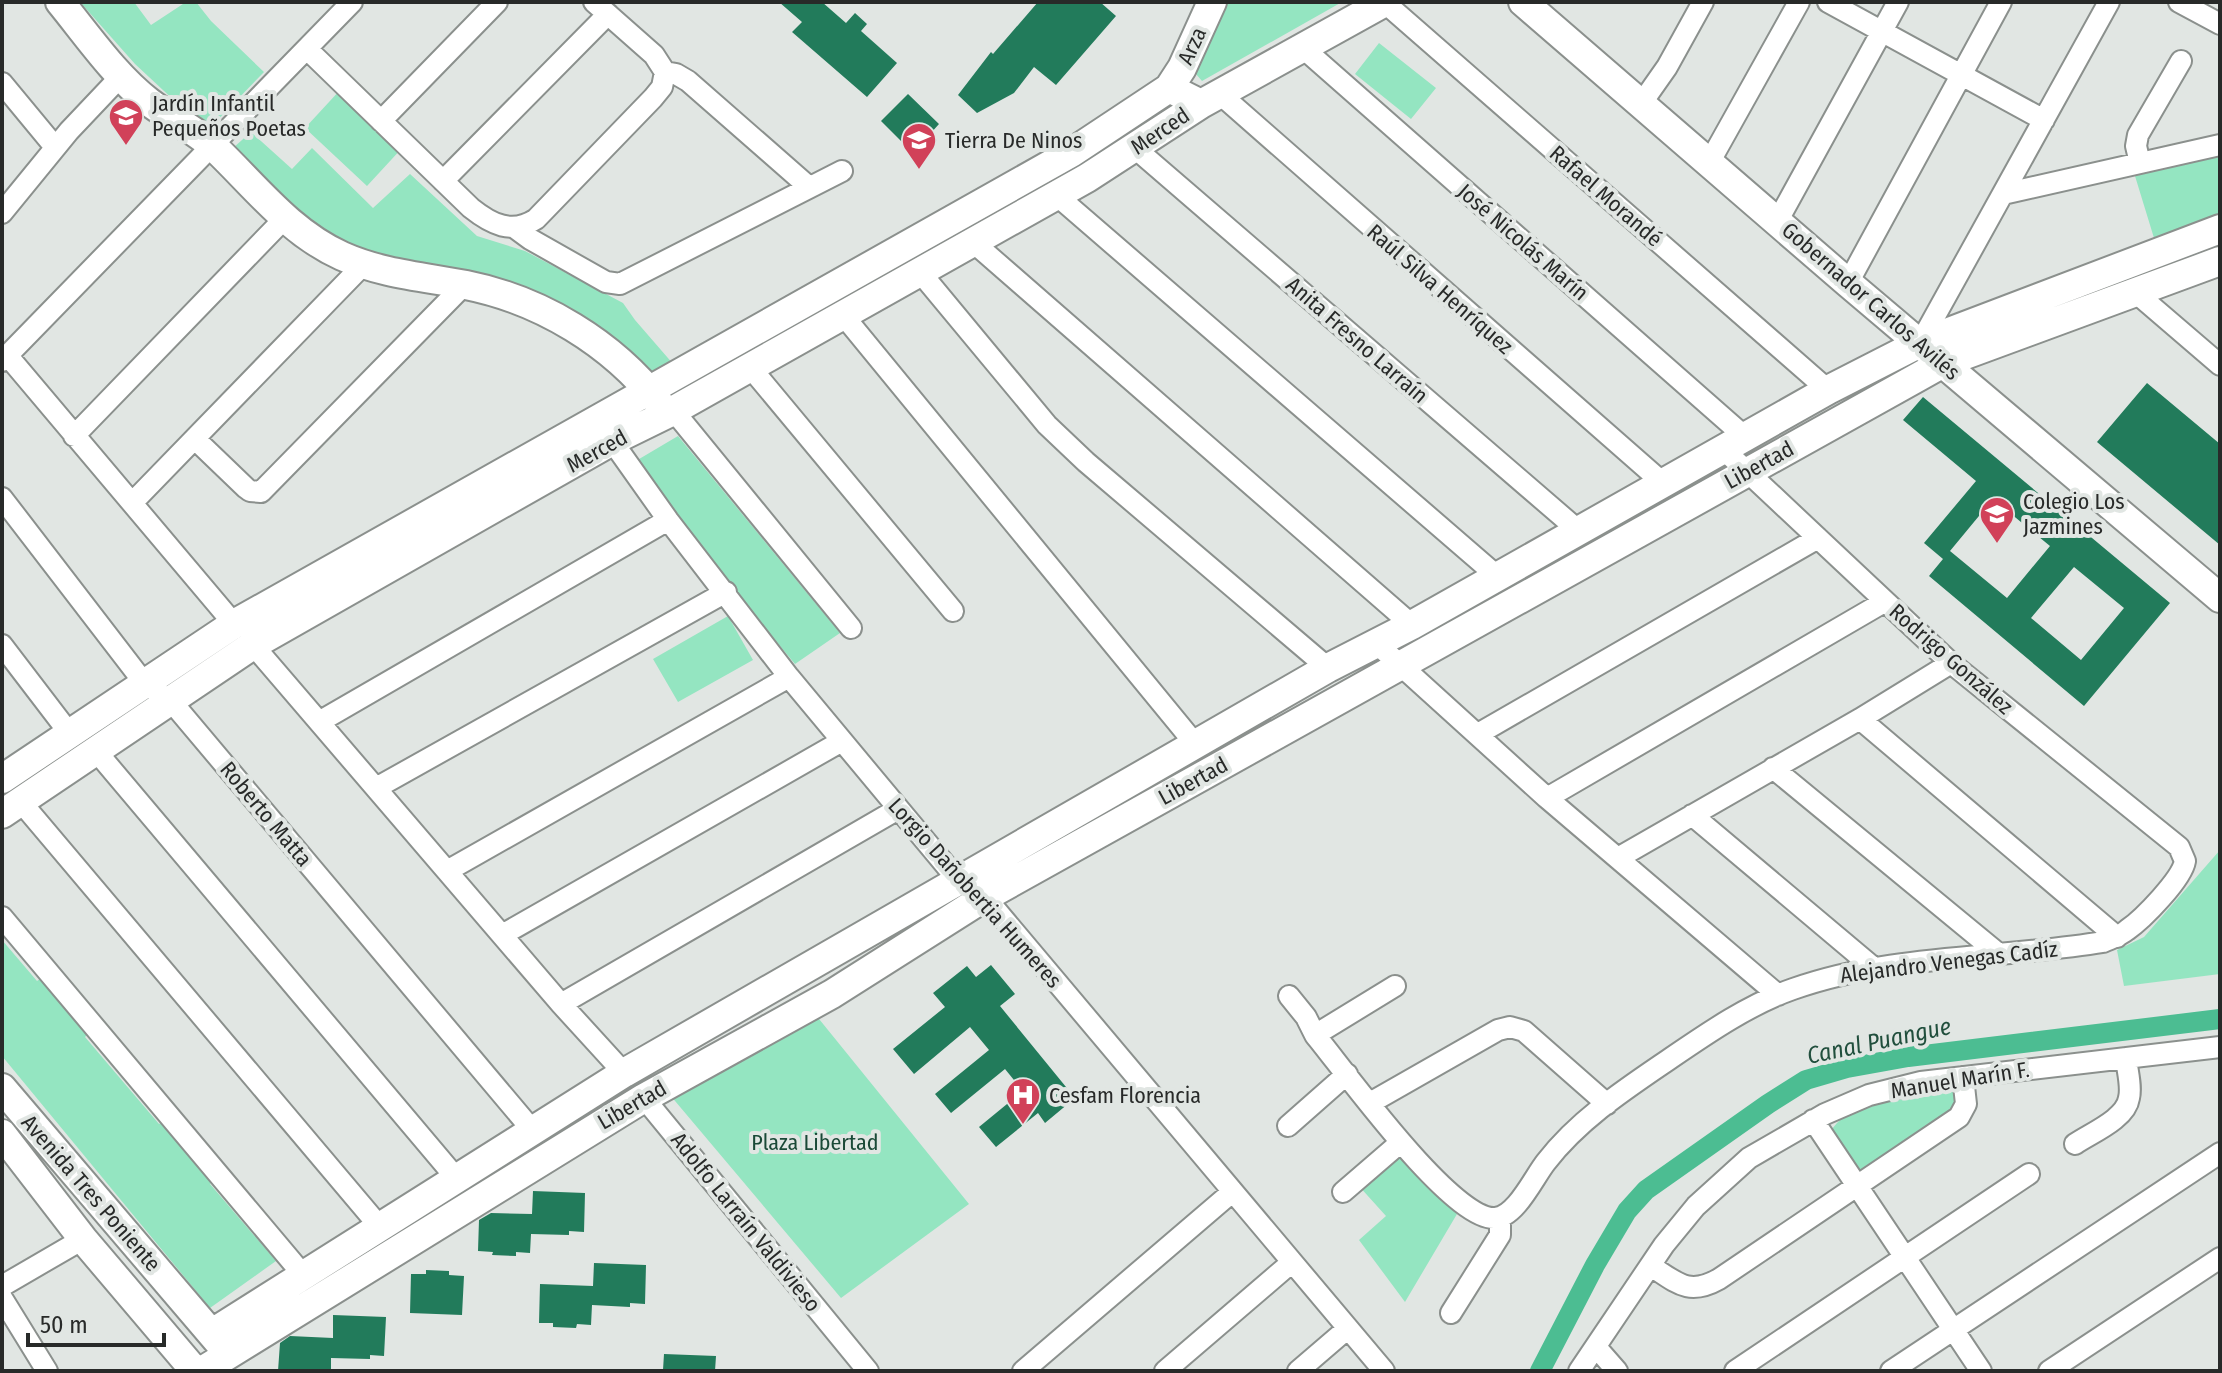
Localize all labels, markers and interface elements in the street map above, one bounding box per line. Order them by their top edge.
street label: Arza [1172,23,1212,69]
place label: Jardín Infantil Pequeños Poetas [152,90,306,142]
school or university icon: Jardín Infantil Pequeños Poetas [107,97,145,147]
street label: Merced [1125,102,1195,160]
school or university icon: Tierra De Ninos [900,121,938,171]
place label: Tierra De Ninos [945,127,1083,154]
street label: Rafael Morandé [1544,140,1668,252]
street label: José Nicolás Marín [1452,178,1594,306]
street label: Gobernador Carlos Avilés [1776,216,1966,386]
street label: Raúl Silva Henríquez [1362,218,1519,360]
street label: Anita Fresno Larraín [1281,271,1433,409]
street label: Merced [562,423,632,479]
street label: Libertad [1720,435,1798,495]
place label: Colegio Los Jazmines [2023,488,2125,540]
school or university icon: Colegio Los Jazmines [1978,495,2016,545]
street label: Rodrigo González [1884,598,2019,720]
street label: Libertad [1154,751,1232,811]
street label: Roberto Matta [214,756,318,872]
street label: Lorgio Dañobertia Humeres [883,792,1067,994]
street label: Alejandro Venegas Cadíz [1839,935,2060,989]
water label: Canal Puangue [1804,1012,1954,1070]
street label: Manuel Marín F. [1889,1056,2031,1104]
street label: Libertad [593,1075,671,1135]
hospital icon: Cesfam Florencia [1004,1076,1042,1126]
place label: Cesfam Florencia [1049,1082,1201,1109]
street label: Avenida Tres Poniente [16,1109,166,1277]
street label: Adolfo Larraín Valdivieso [665,1127,827,1317]
park label: Plaza Libertad [751,1129,879,1156]
scale bar [28,1297,164,1347]
text: 50 m [40,1311,88,1339]

